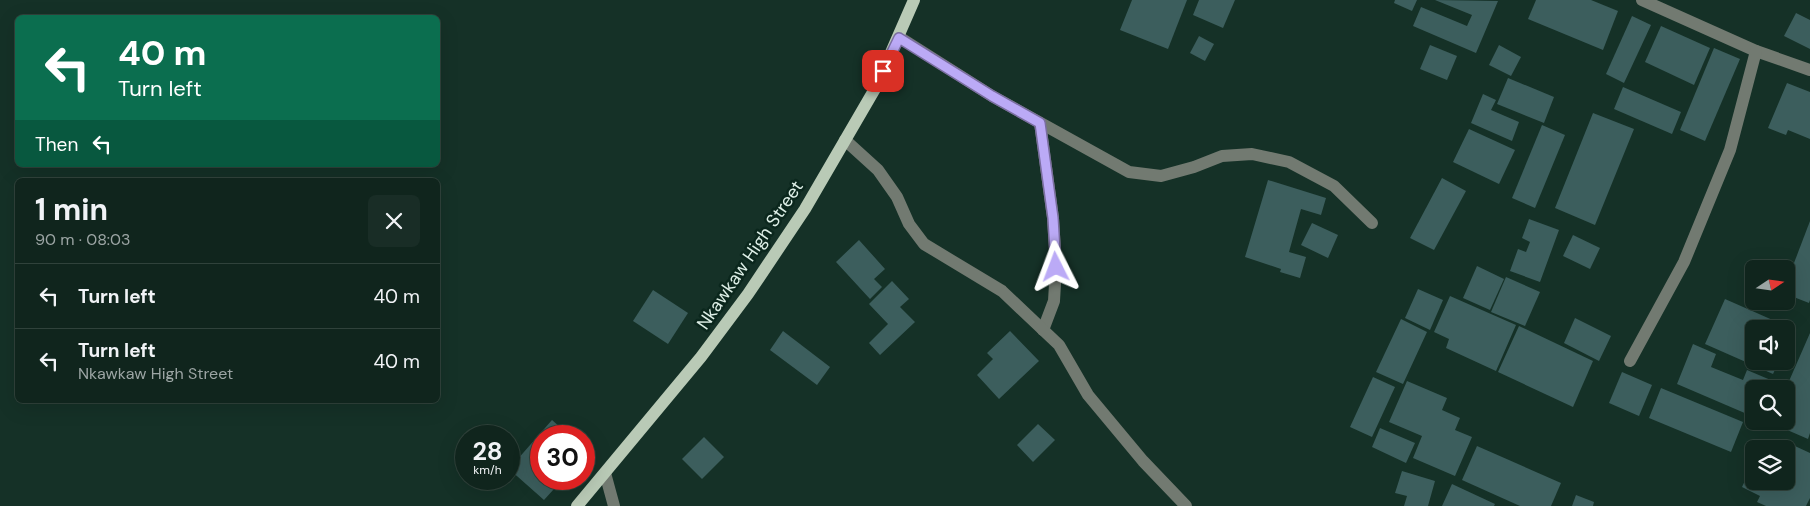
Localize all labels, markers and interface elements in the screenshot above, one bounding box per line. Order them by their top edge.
text: 40 m [118,30,207,76]
icon: left [35,35,100,100]
pin [862,50,904,92]
icon: arrive [869,57,897,85]
text: Turn left [118,74,202,103]
icon: left [88,130,116,158]
text: Then [35,132,78,157]
street label: Nkawkaw High Street [691,176,809,334]
text: 1 min [35,190,108,229]
button: close [368,195,420,247]
text: 90 m · 08:03 [35,229,131,250]
position arrow [1029,240,1081,292]
north arrow [1745,260,1795,310]
map controls [1745,260,1795,490]
icon: left [35,282,63,310]
text: Turn left [78,284,156,309]
text: 40 m [373,284,420,309]
button: sound [1745,320,1795,370]
text: Turn left [78,338,156,363]
icon: left [35,347,63,375]
text: 40 m [373,349,420,374]
text: Nkawkaw High Street [78,363,233,384]
button: search [1745,380,1795,430]
speed limit sign: 30 [530,425,595,490]
text: 28 [472,435,503,468]
button: layers [1745,440,1795,490]
text: km/h [473,462,502,478]

